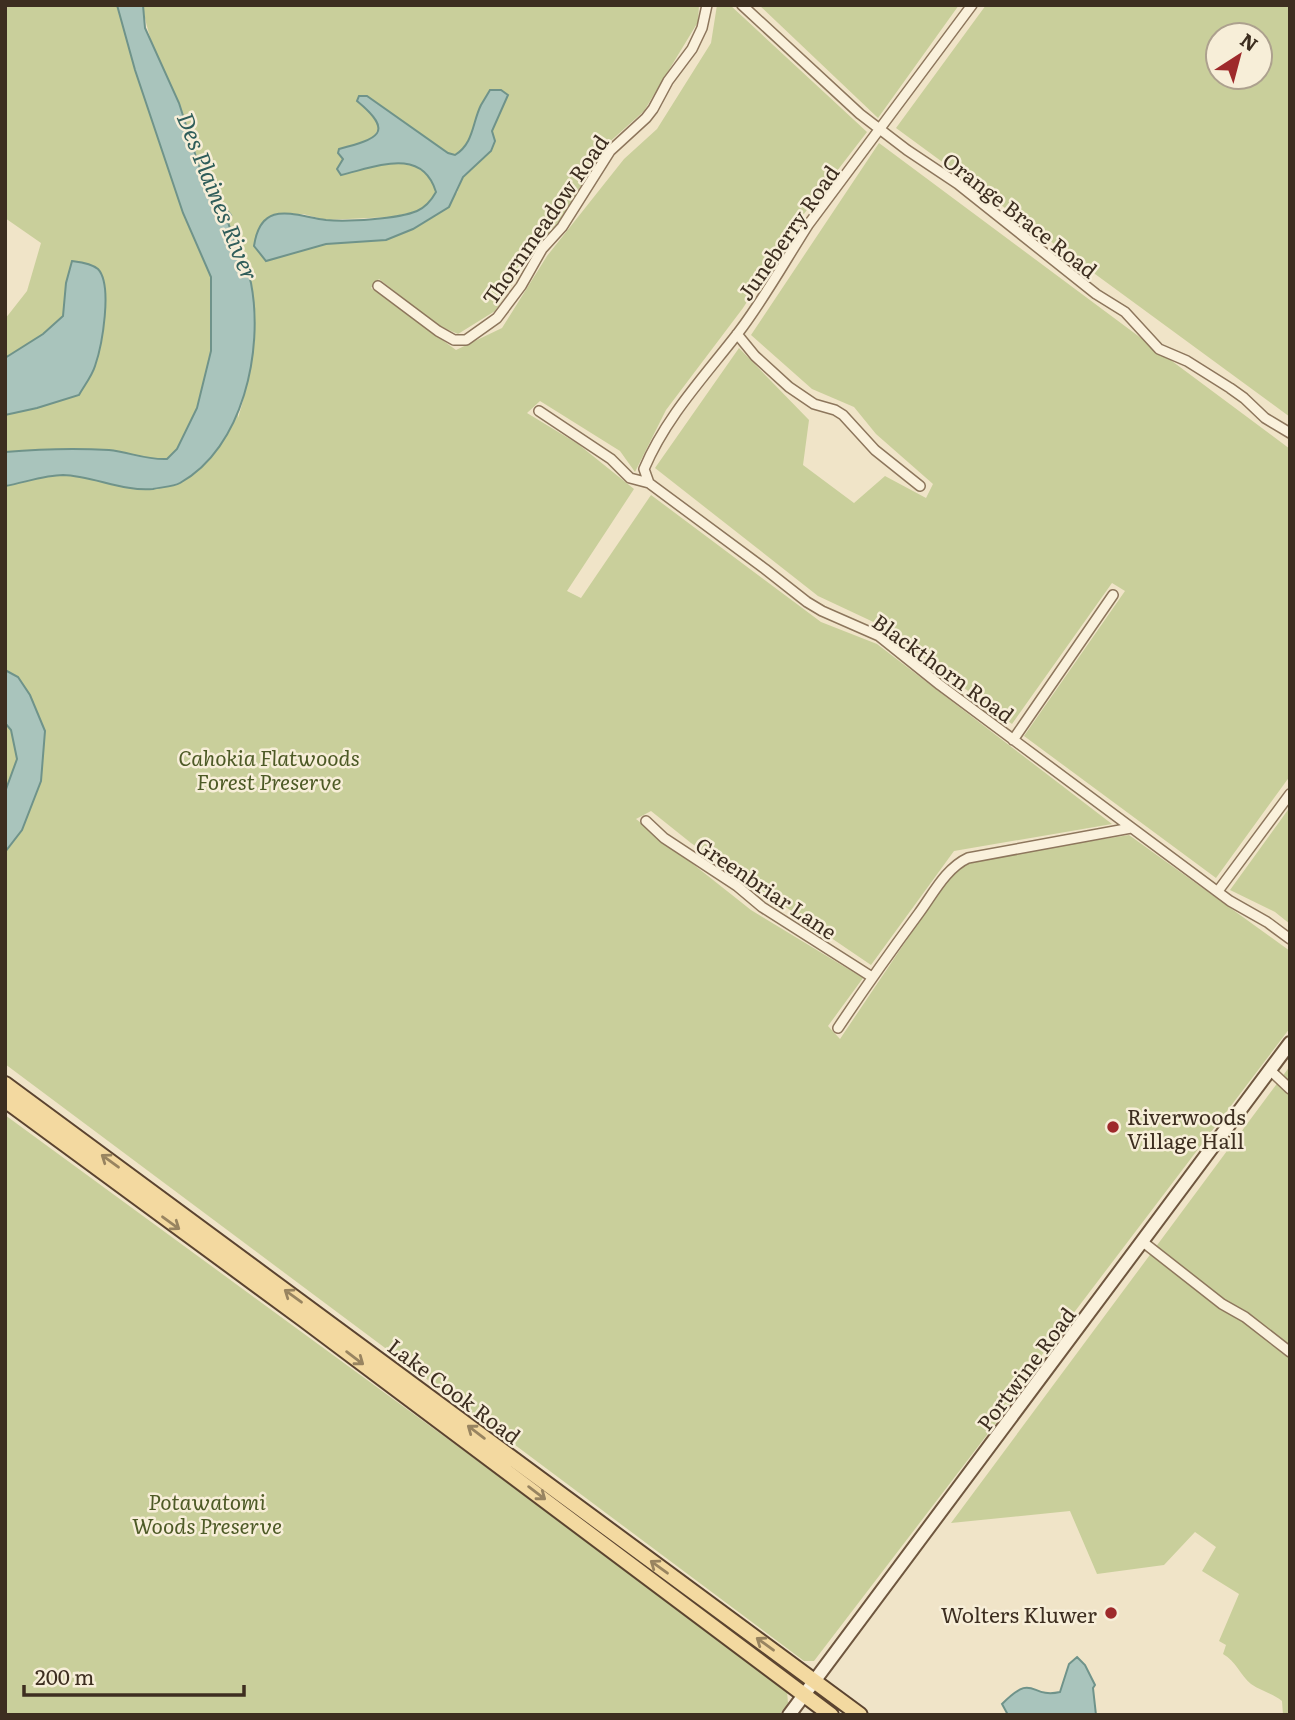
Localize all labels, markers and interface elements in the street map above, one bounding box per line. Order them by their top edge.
north arrow [1204,21,1274,91]
text: N [1235,25,1264,57]
water label: Des Plaines River [170,107,268,285]
street label: Thornmeadow Road [473,127,615,311]
street label: Orange Brace Road [937,144,1105,284]
street label: Juneberry Road [729,158,845,306]
street label: Blackthorn Road [867,605,1021,729]
park label: Cahokia Flatwoods Forest Preserve [178,741,360,796]
street label: Greenbriar Lane [690,828,844,946]
place label: Riverwoods Village Hall [1127,1100,1246,1155]
marker: Riverwoods Village Hall [1105,1119,1121,1135]
one-way arrow [101,1154,120,1169]
one-way arrow [161,1216,180,1230]
one-way arrow [284,1289,303,1304]
street label: Portwine Road [968,1300,1082,1436]
street label: Lake Cook Road [382,1330,528,1450]
one-way arrow [345,1350,363,1365]
one-way arrow [467,1425,486,1439]
park label: Potawatomi Woods Preserve [132,1485,282,1540]
one-way arrow [527,1486,546,1501]
one-way arrow [650,1560,669,1574]
place label: Wolters Kluwer [941,1598,1097,1629]
marker: Wolters Kluwer [1103,1605,1119,1621]
one-way arrow [755,1637,774,1652]
scale bar [24,1654,245,1698]
text: 200 m [35,1660,95,1691]

